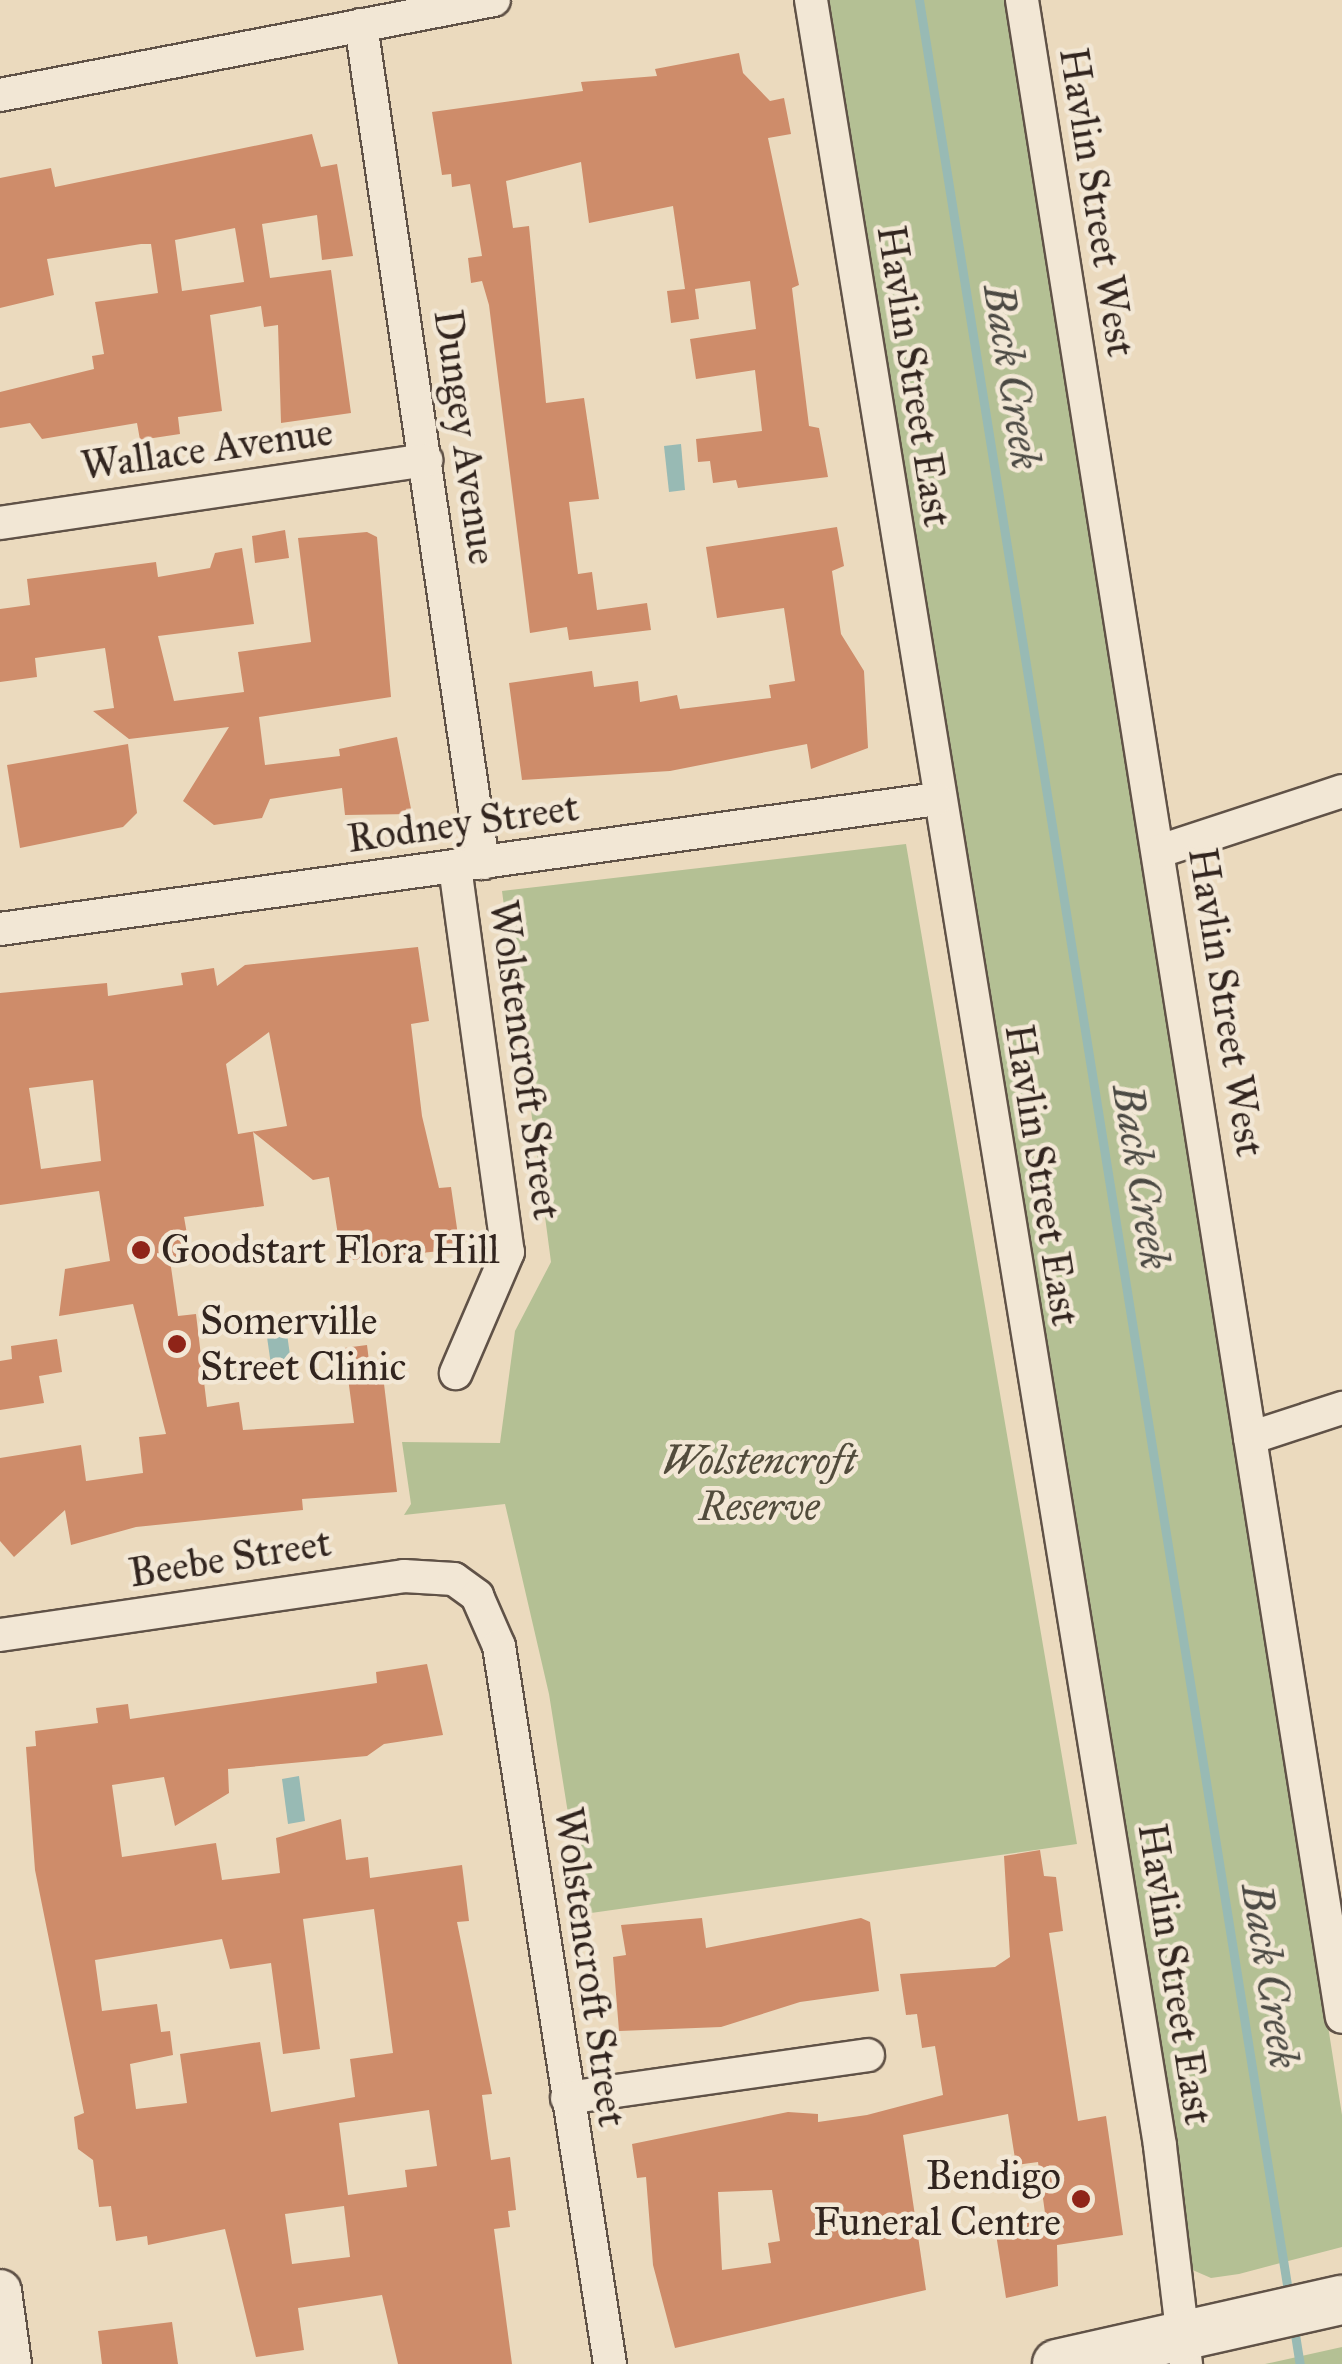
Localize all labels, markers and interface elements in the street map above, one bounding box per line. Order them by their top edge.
street label: Havlin Street West [1049,44,1145,360]
street label: Havlin Street East [866,222,962,530]
water label: Back Creek [973,281,1051,473]
street label: Dungey Avenue [423,306,507,568]
street label: Wallace Avenue [78,408,336,490]
street label: Rodney Street [344,783,582,863]
street label: Havlin Street West [1178,844,1274,1160]
street label: Wolstencroft Street [479,897,571,1223]
street label: Havlin Street East [994,1021,1090,1329]
water label: Back Creek [1102,1081,1180,1273]
place label: Goodstart Flora Hill [161,1226,500,1274]
marker: Goodstart Flora Hill [130,1239,152,1261]
place label: Somerville Street Clinic [200,1297,406,1391]
marker: Somerville Street Clinic [164,1331,190,1357]
park label: Wolstencroft Reserve [662,1437,856,1531]
street label: Beebe Street [126,1518,334,1598]
street label: Wolstencroft Street [544,1804,636,2130]
street label: Havlin Street East [1127,1820,1223,2128]
water label: Back Creek [1231,1880,1309,2072]
place label: Bendigo Funeral Centre [813,2152,1061,2246]
marker: Bendigo Funeral Centre [1070,2188,1092,2210]

